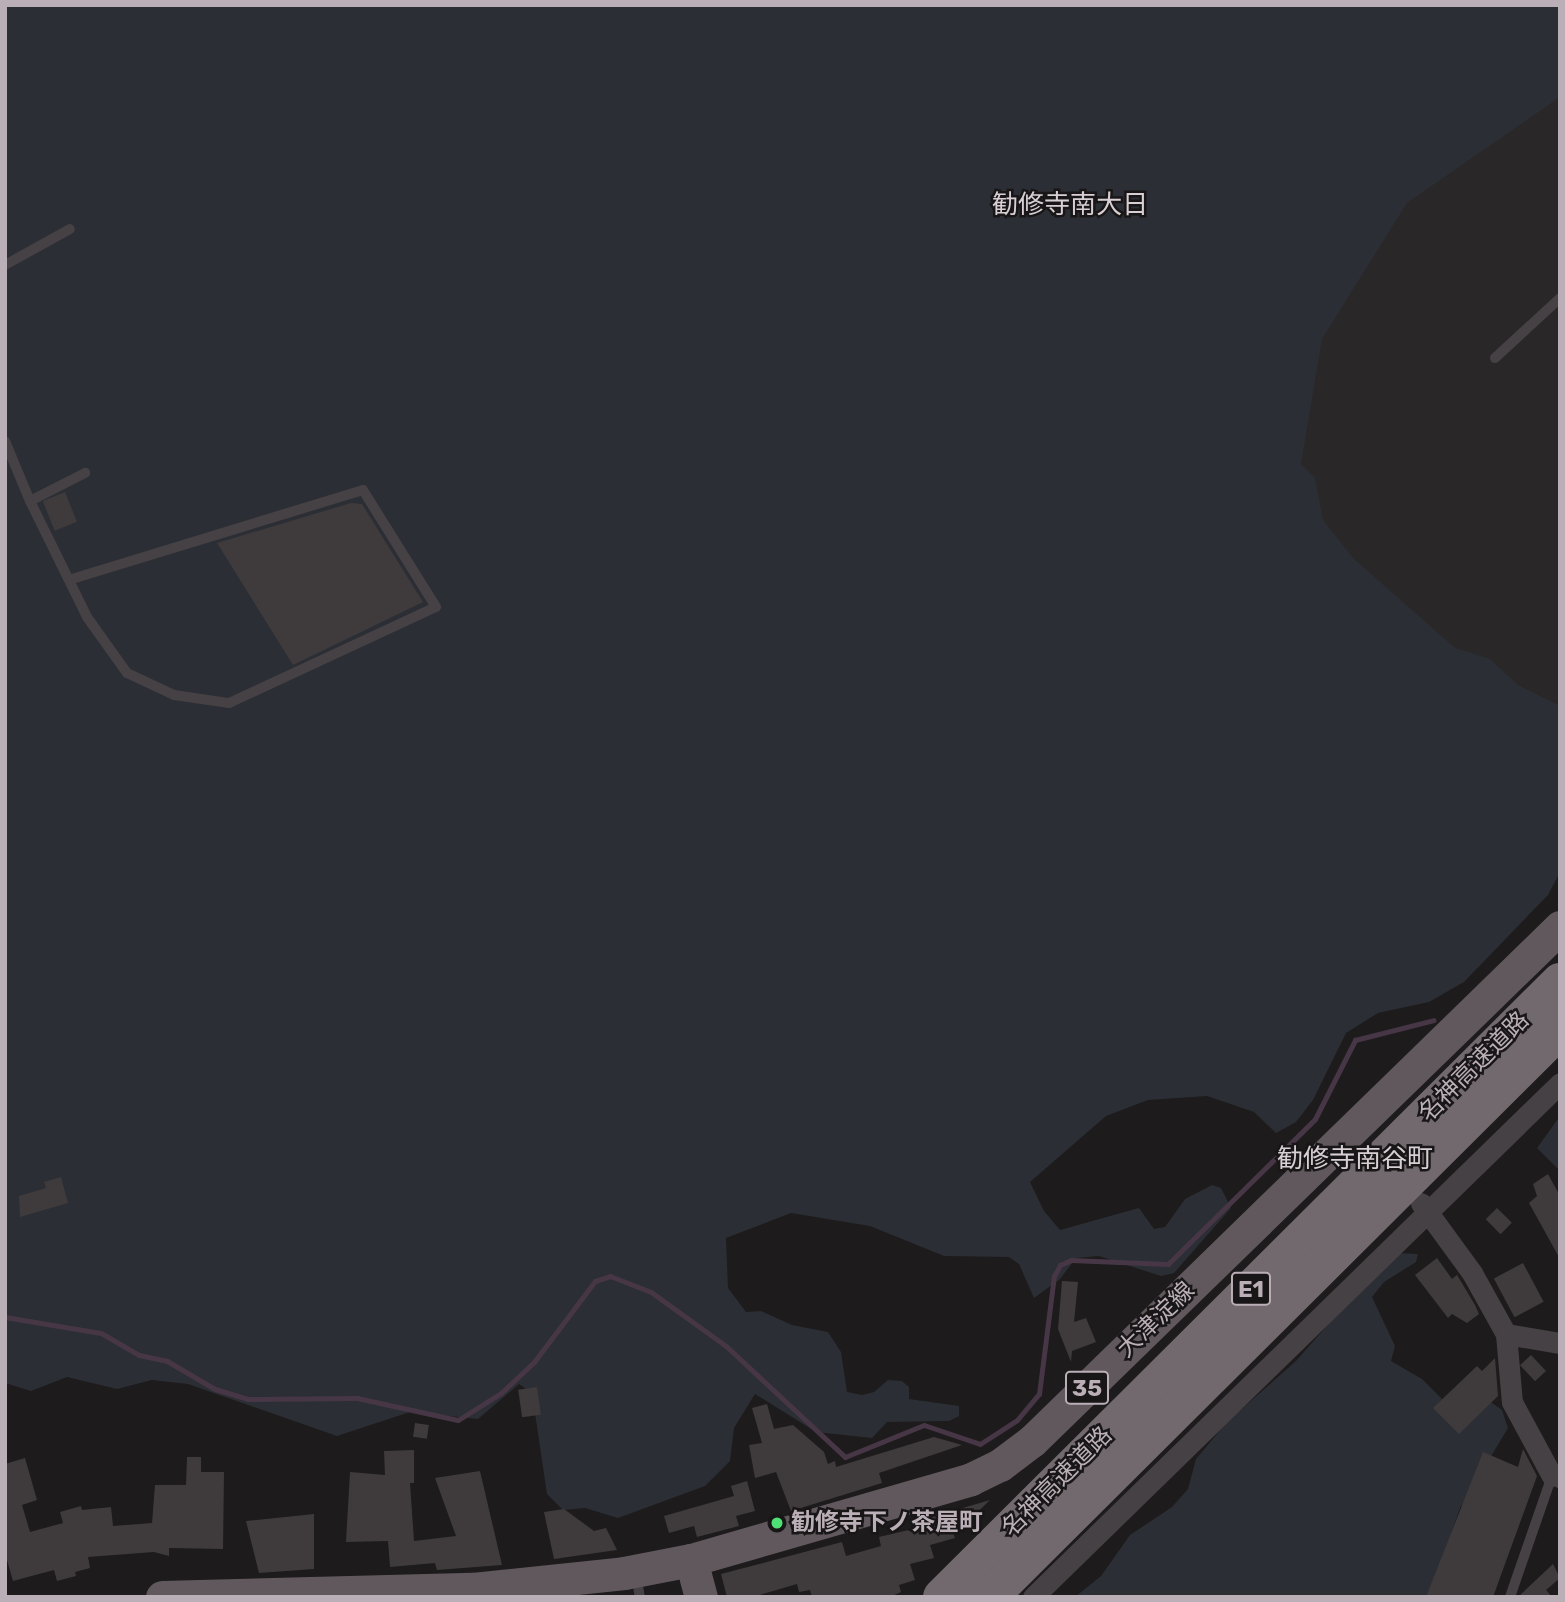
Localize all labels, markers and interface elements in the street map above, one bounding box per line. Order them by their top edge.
district label: 勧修寺南大日 [992,189,1148,221]
street label: 名神高速道路 [1413,1006,1535,1128]
district label: 勧修寺南谷町 [1277,1143,1433,1175]
road number: E1 [1230,1270,1272,1308]
street label: 大津淀線 [1111,1276,1201,1364]
road number: 35 [1064,1368,1110,1408]
street label: 名神高速道路 [996,1421,1118,1543]
place label: 勧修寺下ノ茶屋町 [791,1509,983,1537]
marker: 勧修寺下ノ茶屋町 [769,1515,785,1531]

